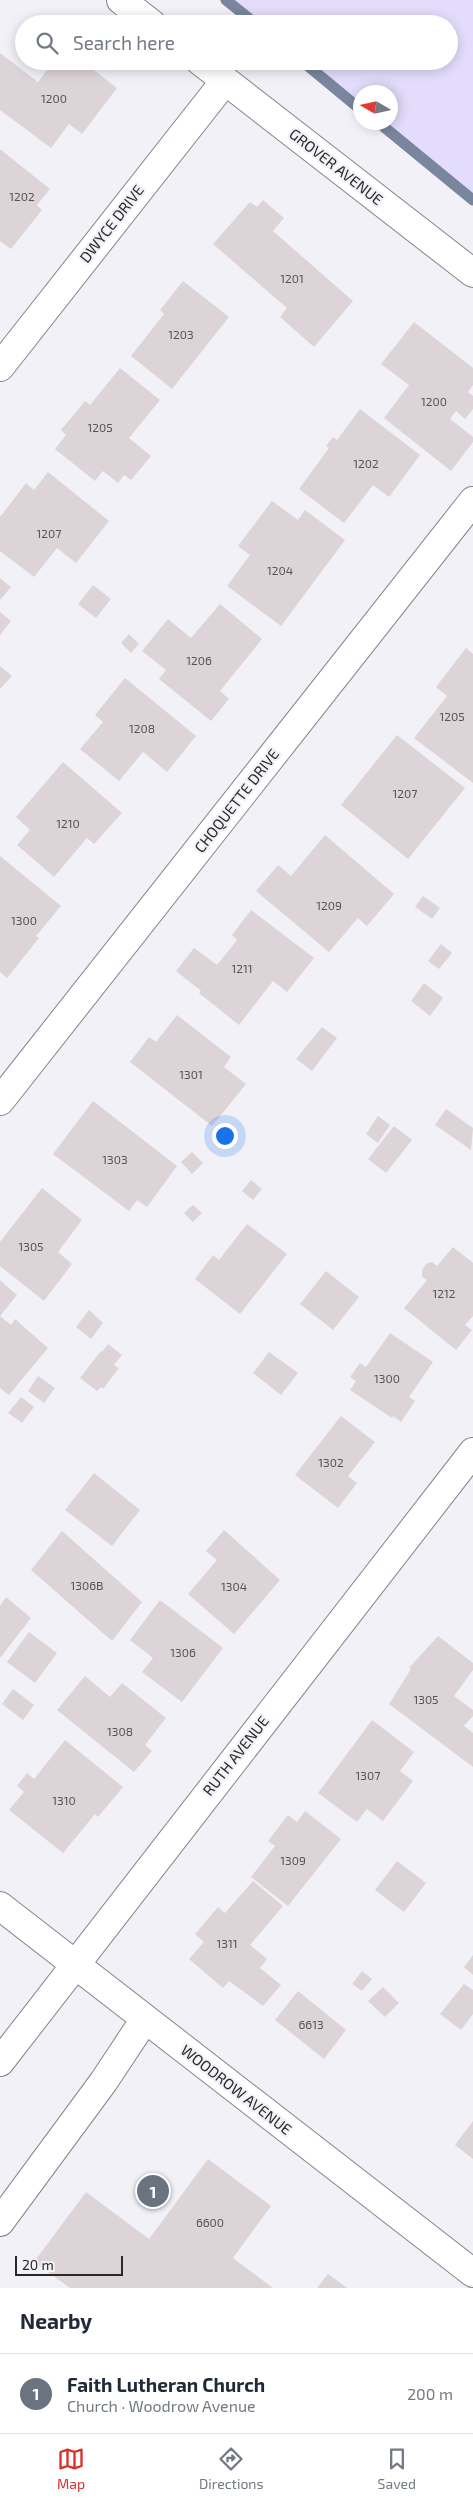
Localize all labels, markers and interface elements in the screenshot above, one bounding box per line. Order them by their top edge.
search box [15,15,458,70]
icon: search [33,29,61,57]
text: Search here [73,31,175,54]
north arrow [353,85,398,130]
house number: 1200 [41,91,67,105]
street label: GROVER AVENUE [286,124,387,208]
street label: DWYCE DRIVE [75,181,147,266]
house number: 1202 [9,189,35,203]
house number: 1201 [280,271,304,285]
house number: 1203 [168,327,194,341]
house number: 1200 [421,394,447,408]
house number: 1205 [87,420,113,434]
house number: 1202 [353,456,379,470]
house number: 1207 [37,526,61,540]
house number: 1204 [267,563,293,577]
house number: 1206 [186,653,212,667]
house number: 1205 [439,709,465,723]
house number: 1208 [129,721,155,735]
street label: CHOQUETTE DRIVE [190,745,283,857]
house number: 1207 [393,786,417,800]
house number: 1210 [56,816,80,830]
house number: 1209 [316,898,342,912]
house number: 1300 [11,913,37,927]
house number: 1211 [231,961,253,975]
house number: 1301 [179,1067,203,1081]
your location [212,1123,238,1149]
house number: 1303 [102,1152,128,1166]
house number: 1305 [18,1239,44,1253]
house number: 1212 [432,1286,456,1300]
house number: 1300 [374,1371,400,1385]
house number: 1302 [318,1455,344,1469]
house number: 1306B [71,1578,104,1592]
house number: 1304 [221,1579,247,1593]
house number: 1306 [170,1645,196,1659]
house number: 1305 [413,1692,439,1706]
street label: RUTH AVENUE [198,1712,272,1799]
house number: 1308 [107,1724,133,1738]
house number: 1307 [356,1768,380,1782]
house number: 1310 [52,1793,76,1807]
house number: 1309 [280,1853,306,1867]
house number: 1311 [216,1936,238,1950]
house number: 6613 [298,2017,324,2031]
street label: WOODROW AVENUE [178,2040,296,2138]
pin: 1 [137,2172,169,2210]
house number: 6600 [196,2215,224,2229]
scale bar [15,2253,122,2276]
text: 20 m [22,2256,54,2273]
text: Nearby [20,2308,92,2333]
text: Faith Lutheran Church [67,2373,265,2396]
text: 1 [33,2384,39,2403]
text: 200 m [407,2384,453,2403]
text: Church · Woodrow Avenue [67,2396,256,2415]
tab: Map [57,2445,85,2492]
tab: Directions [199,2445,264,2492]
tab: Saved [378,2445,416,2492]

